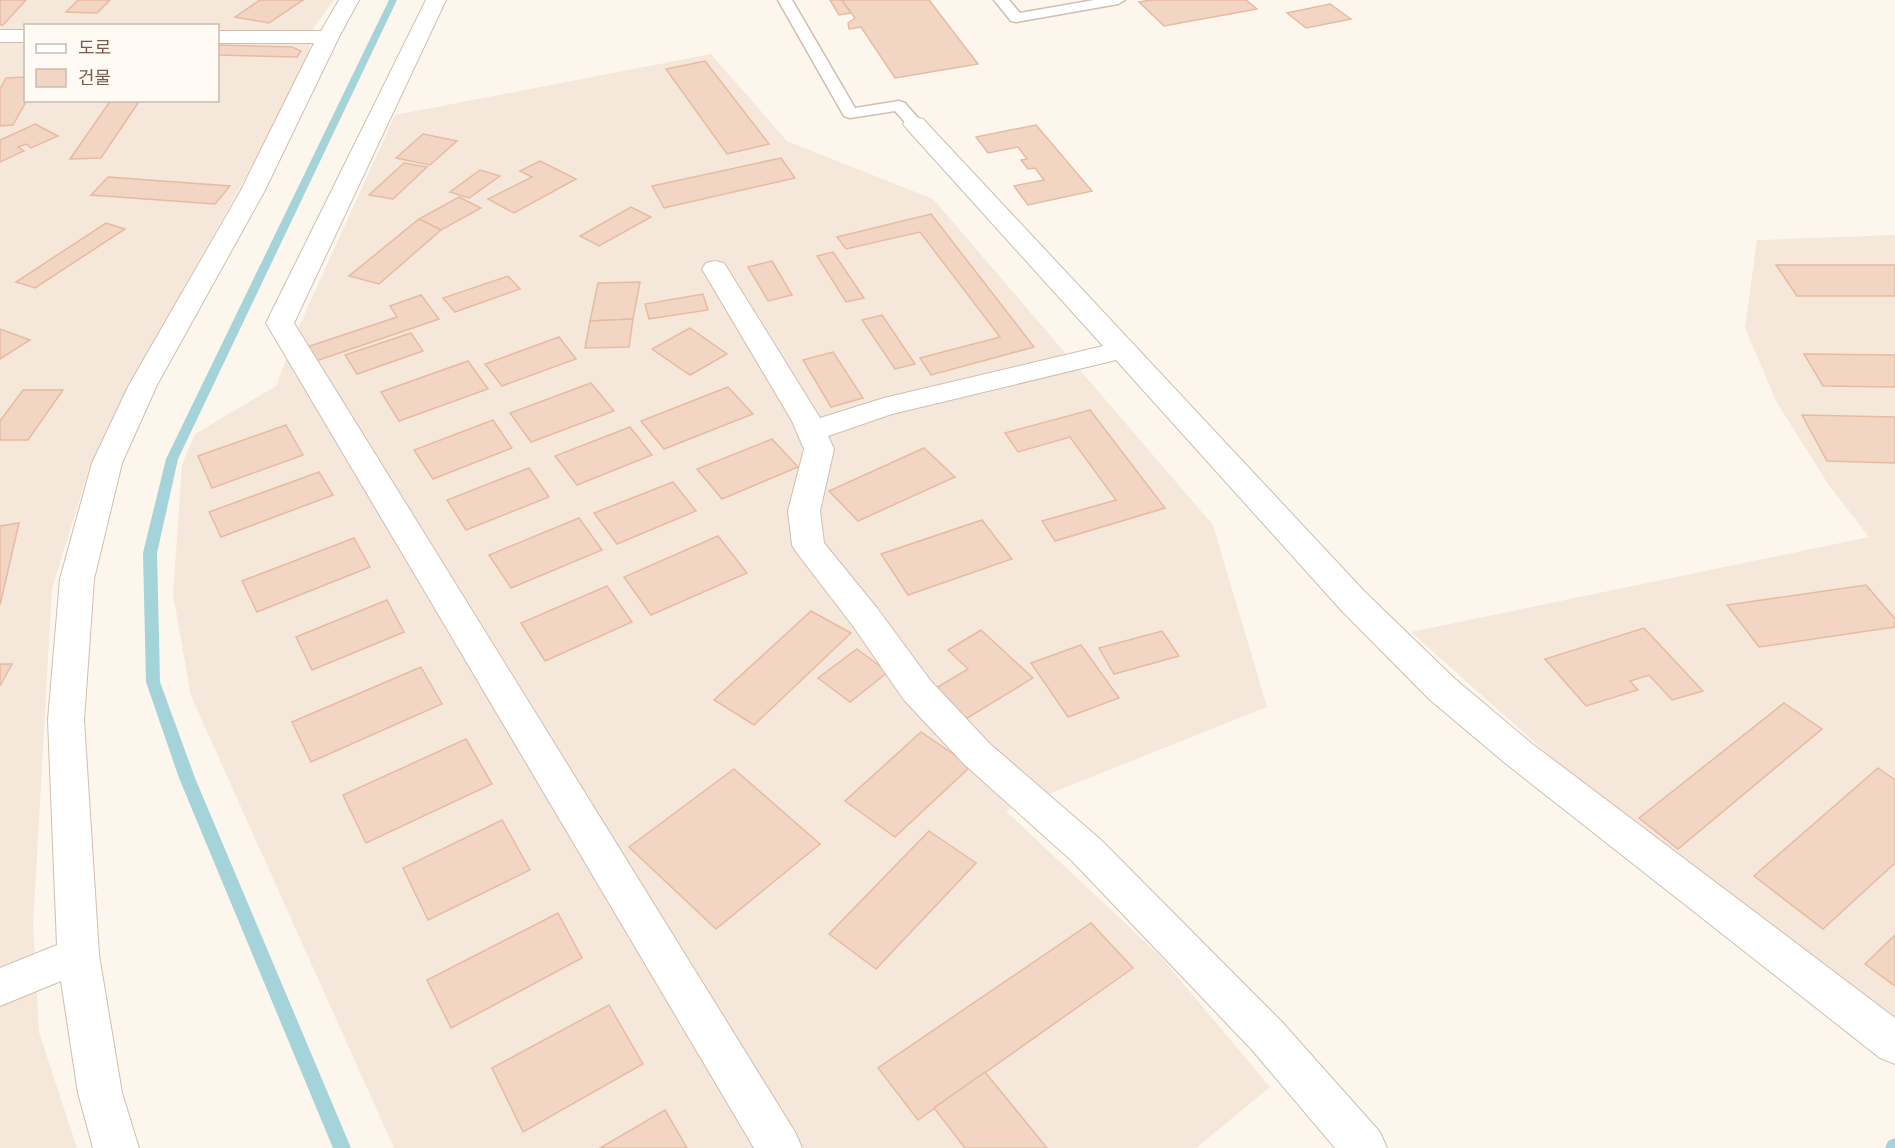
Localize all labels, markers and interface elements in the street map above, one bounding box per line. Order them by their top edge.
legend [24,24,219,102]
text: 도로 [78,35,111,59]
text: 건물 [78,65,111,89]

